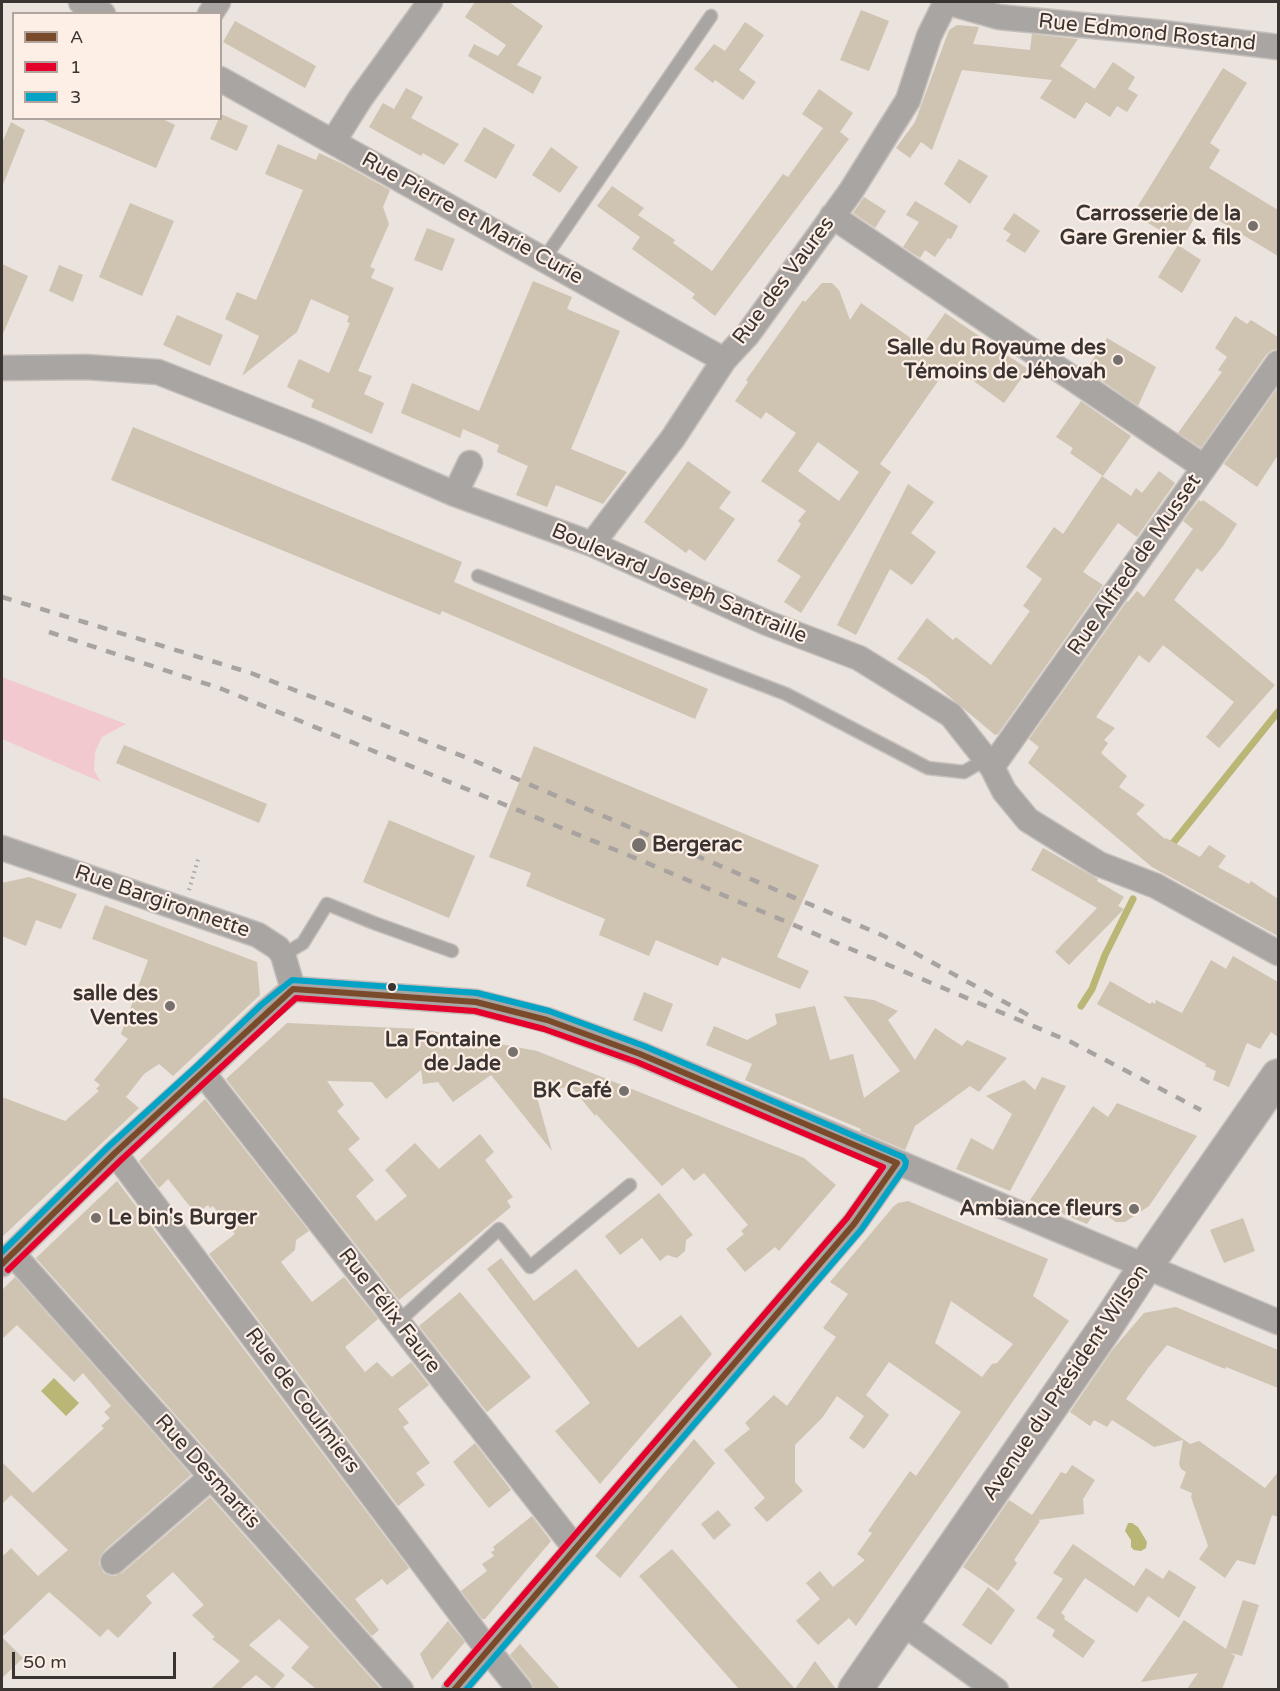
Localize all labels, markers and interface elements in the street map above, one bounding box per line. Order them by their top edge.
street label: Rue Edmond Rostand [1037,9,1257,57]
legend [12,12,222,120]
text: A [70,26,83,48]
text: 1 [70,56,81,78]
text: 3 [70,86,81,108]
street label: Rue Pierre et Marie Curie [357,147,587,291]
place label: Carrosserie de la Gare Grenier & fils [1060,201,1241,251]
street label: Rue des Vaures [728,212,840,350]
marker: Carrosserie de la Gare Grenier & fils [1246,219,1260,233]
place label: Salle du Royaume des Témoins de Jéhovah [887,335,1106,385]
marker: Salle du Royaume des Témoins de Jéhovah [1111,353,1125,367]
street label: Rue Alfred de Musset [1063,469,1207,661]
street label: Boulevard Joseph Santraille [548,519,810,649]
place label: Bergerac [652,832,742,858]
marker: Bergerac [630,836,648,854]
street label: Rue Bargironnette [71,860,253,944]
place label: salle des Ventes [73,981,158,1031]
unlabelled marker [386,981,398,993]
marker: salle des Ventes [163,999,177,1013]
place label: La Fontaine de Jade [385,1027,501,1077]
marker: La Fontaine de Jade [506,1045,520,1059]
place label: BK Café [532,1078,612,1104]
marker: BK Café [617,1084,631,1098]
place label: Ambiance fleurs [960,1196,1122,1222]
marker: Ambiance fleurs [1127,1202,1141,1216]
place label: Le bin's Burger [108,1205,257,1231]
marker: Le bin's Burger [89,1211,103,1225]
street label: Rue Félix Faure [332,1244,446,1378]
street label: Avenue du Président Wilson [977,1260,1155,1506]
street label: Rue de Coulmiers [239,1323,365,1479]
street label: Rue Desmartis [149,1410,265,1534]
scale bar [15,1640,178,1678]
text: 50 m [23,1651,67,1673]

